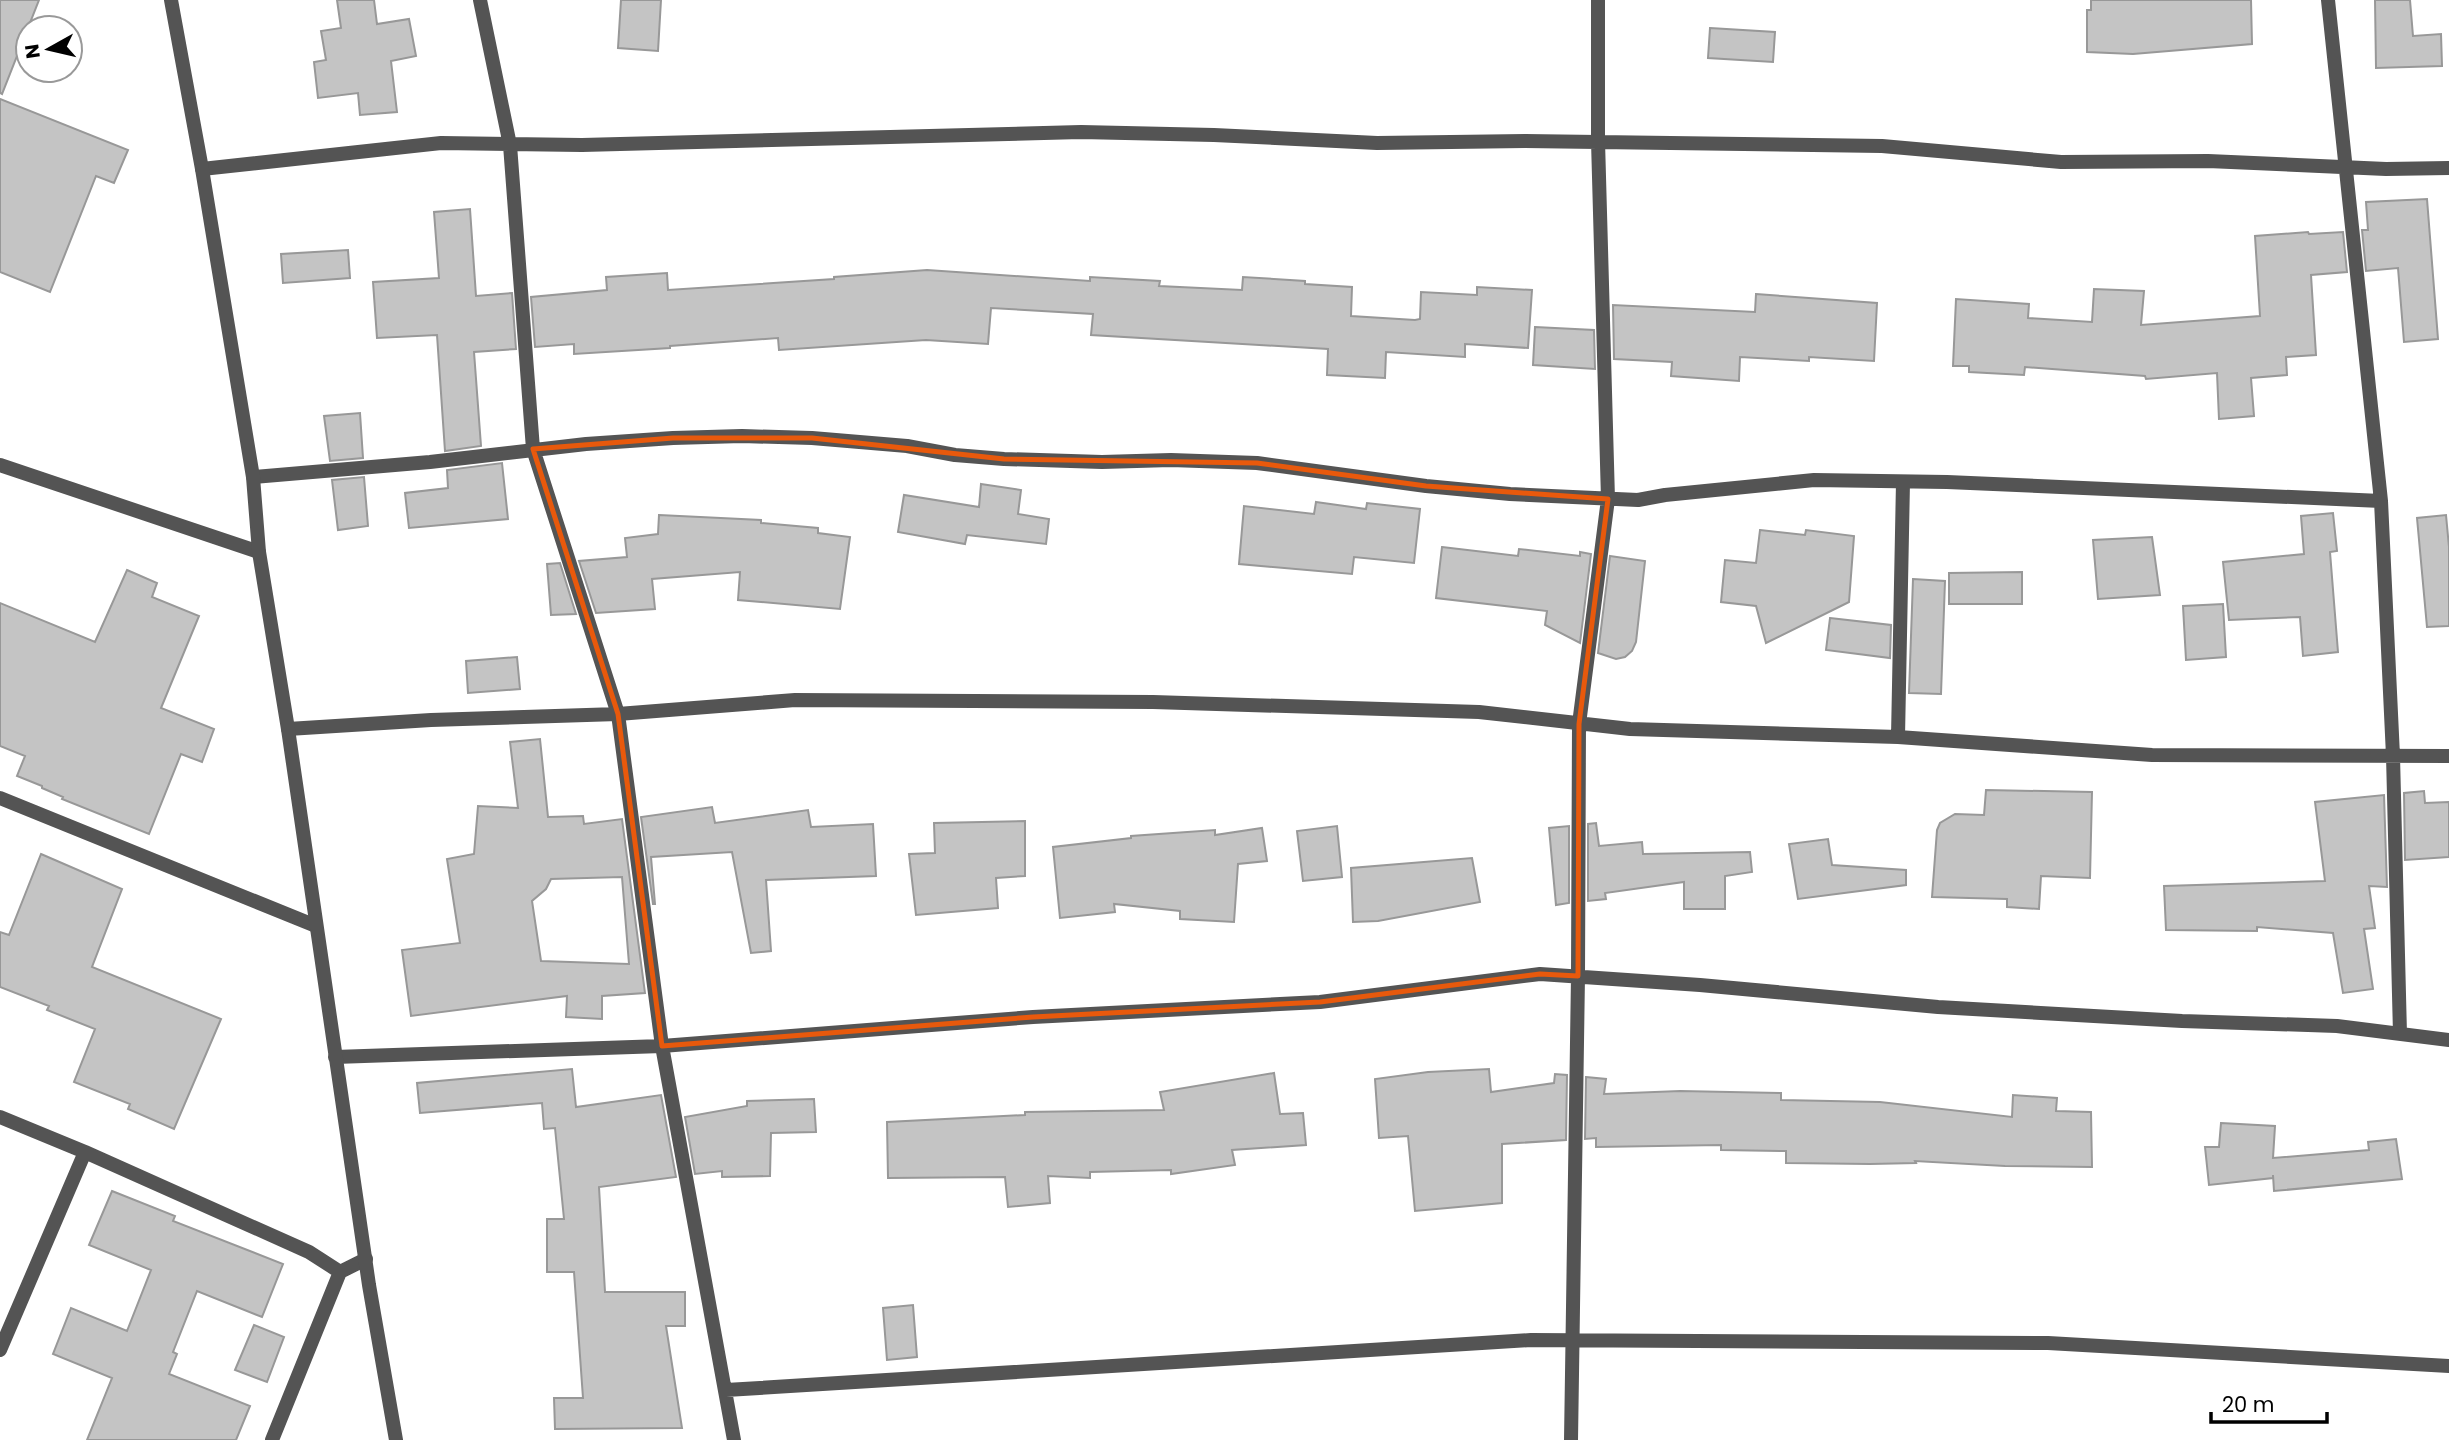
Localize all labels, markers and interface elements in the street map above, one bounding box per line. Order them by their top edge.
north arrow [14,14,84,84]
text: N [18,42,47,60]
scale bar [2211,1380,2326,1424]
text: 20 m [2222,1390,2275,1419]

